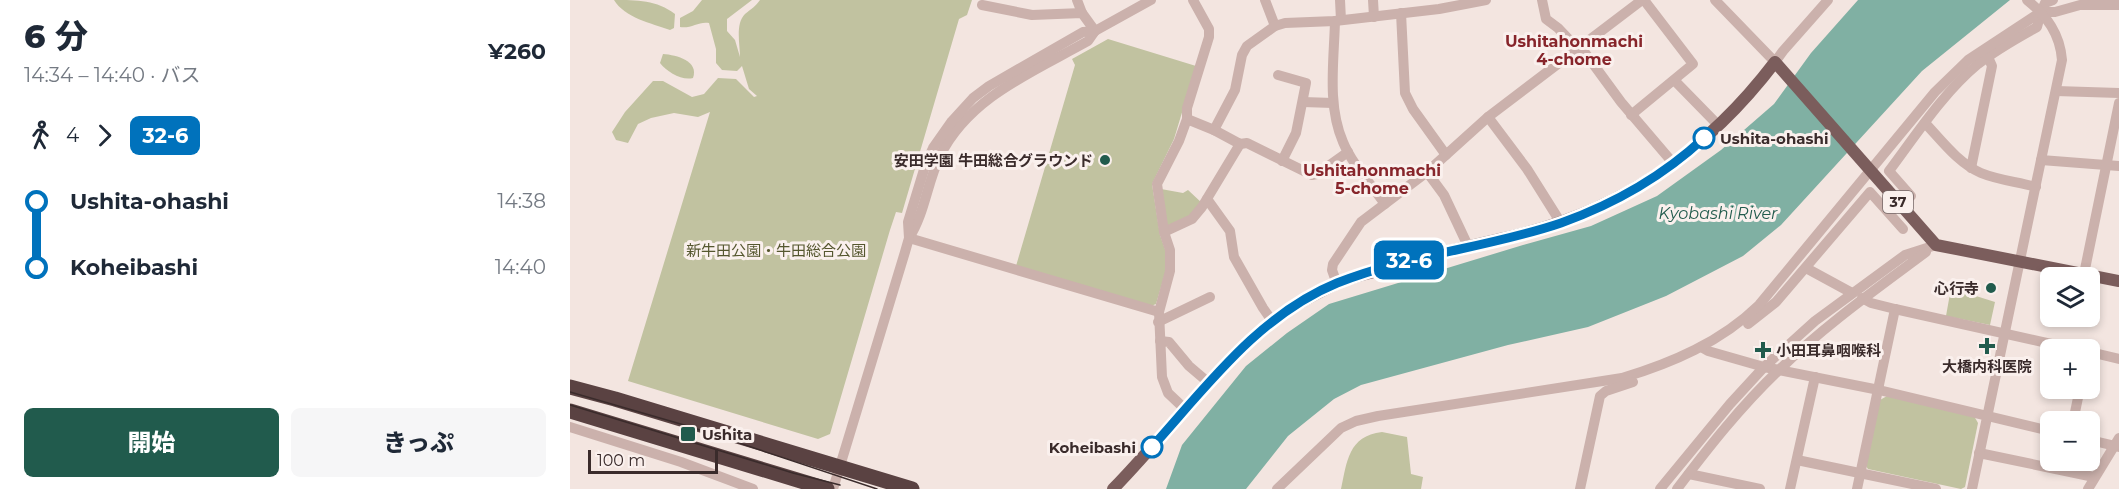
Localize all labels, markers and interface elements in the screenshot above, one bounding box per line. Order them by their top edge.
text: 6 分 [24,16,88,56]
district label: Ushitahonmachi 4-chome [1505,32,1643,69]
text: ¥260 [488,38,546,65]
text: 14:34 – 14:40 · バス [24,63,201,87]
icon: walk [24,119,57,152]
icon: forward [88,119,121,152]
text: 4 [66,123,79,147]
text: 32-6 [142,123,188,148]
marker: Ushita-ohashi [1693,127,1715,149]
place label: Ushita-ohashi [1720,129,1828,148]
place label: 安田学園 牛田総合グラウンド [894,151,1093,170]
marker: 安田学園 牛田総合グラウンド [1098,153,1112,167]
district label: Ushitahonmachi 5-chome [1303,161,1441,198]
text: Ushita-ohashi [70,188,229,215]
text: 14:38 [497,189,546,213]
road number: 37 [1883,191,1913,213]
water label: Kyobashi River [1658,204,1778,223]
line badge: 32-6 [1367,240,1451,280]
park label: 新牛田公園・牛田総合公園 [686,241,866,260]
text: 32-6 [1386,248,1432,273]
text: Koheibashi [70,254,198,281]
text: 14:40 [495,255,546,279]
map controls [2040,267,2100,471]
button: layers [2040,267,2100,327]
place label: 心行寺 [1934,279,1979,298]
marker: 心行寺 [1984,281,1998,295]
marker: 大橋内科医院 [1978,337,1996,355]
button: + [2040,339,2100,399]
marker: 小田耳鼻咽喉科 [1754,341,1772,359]
place label: 小田耳鼻咽喉科 [1776,341,1881,360]
place label: 大橋内科医院 [1942,357,2032,376]
button: 開始 [24,408,279,477]
button: きっぷ [291,408,546,477]
button: − [2040,411,2100,471]
marker: Ushita [679,425,697,443]
place label: Ushita [702,425,752,444]
marker: Koheibashi [1141,436,1163,458]
place label: Koheibashi [1049,438,1136,457]
scale bar [588,447,718,474]
text: 100 m [597,451,645,470]

